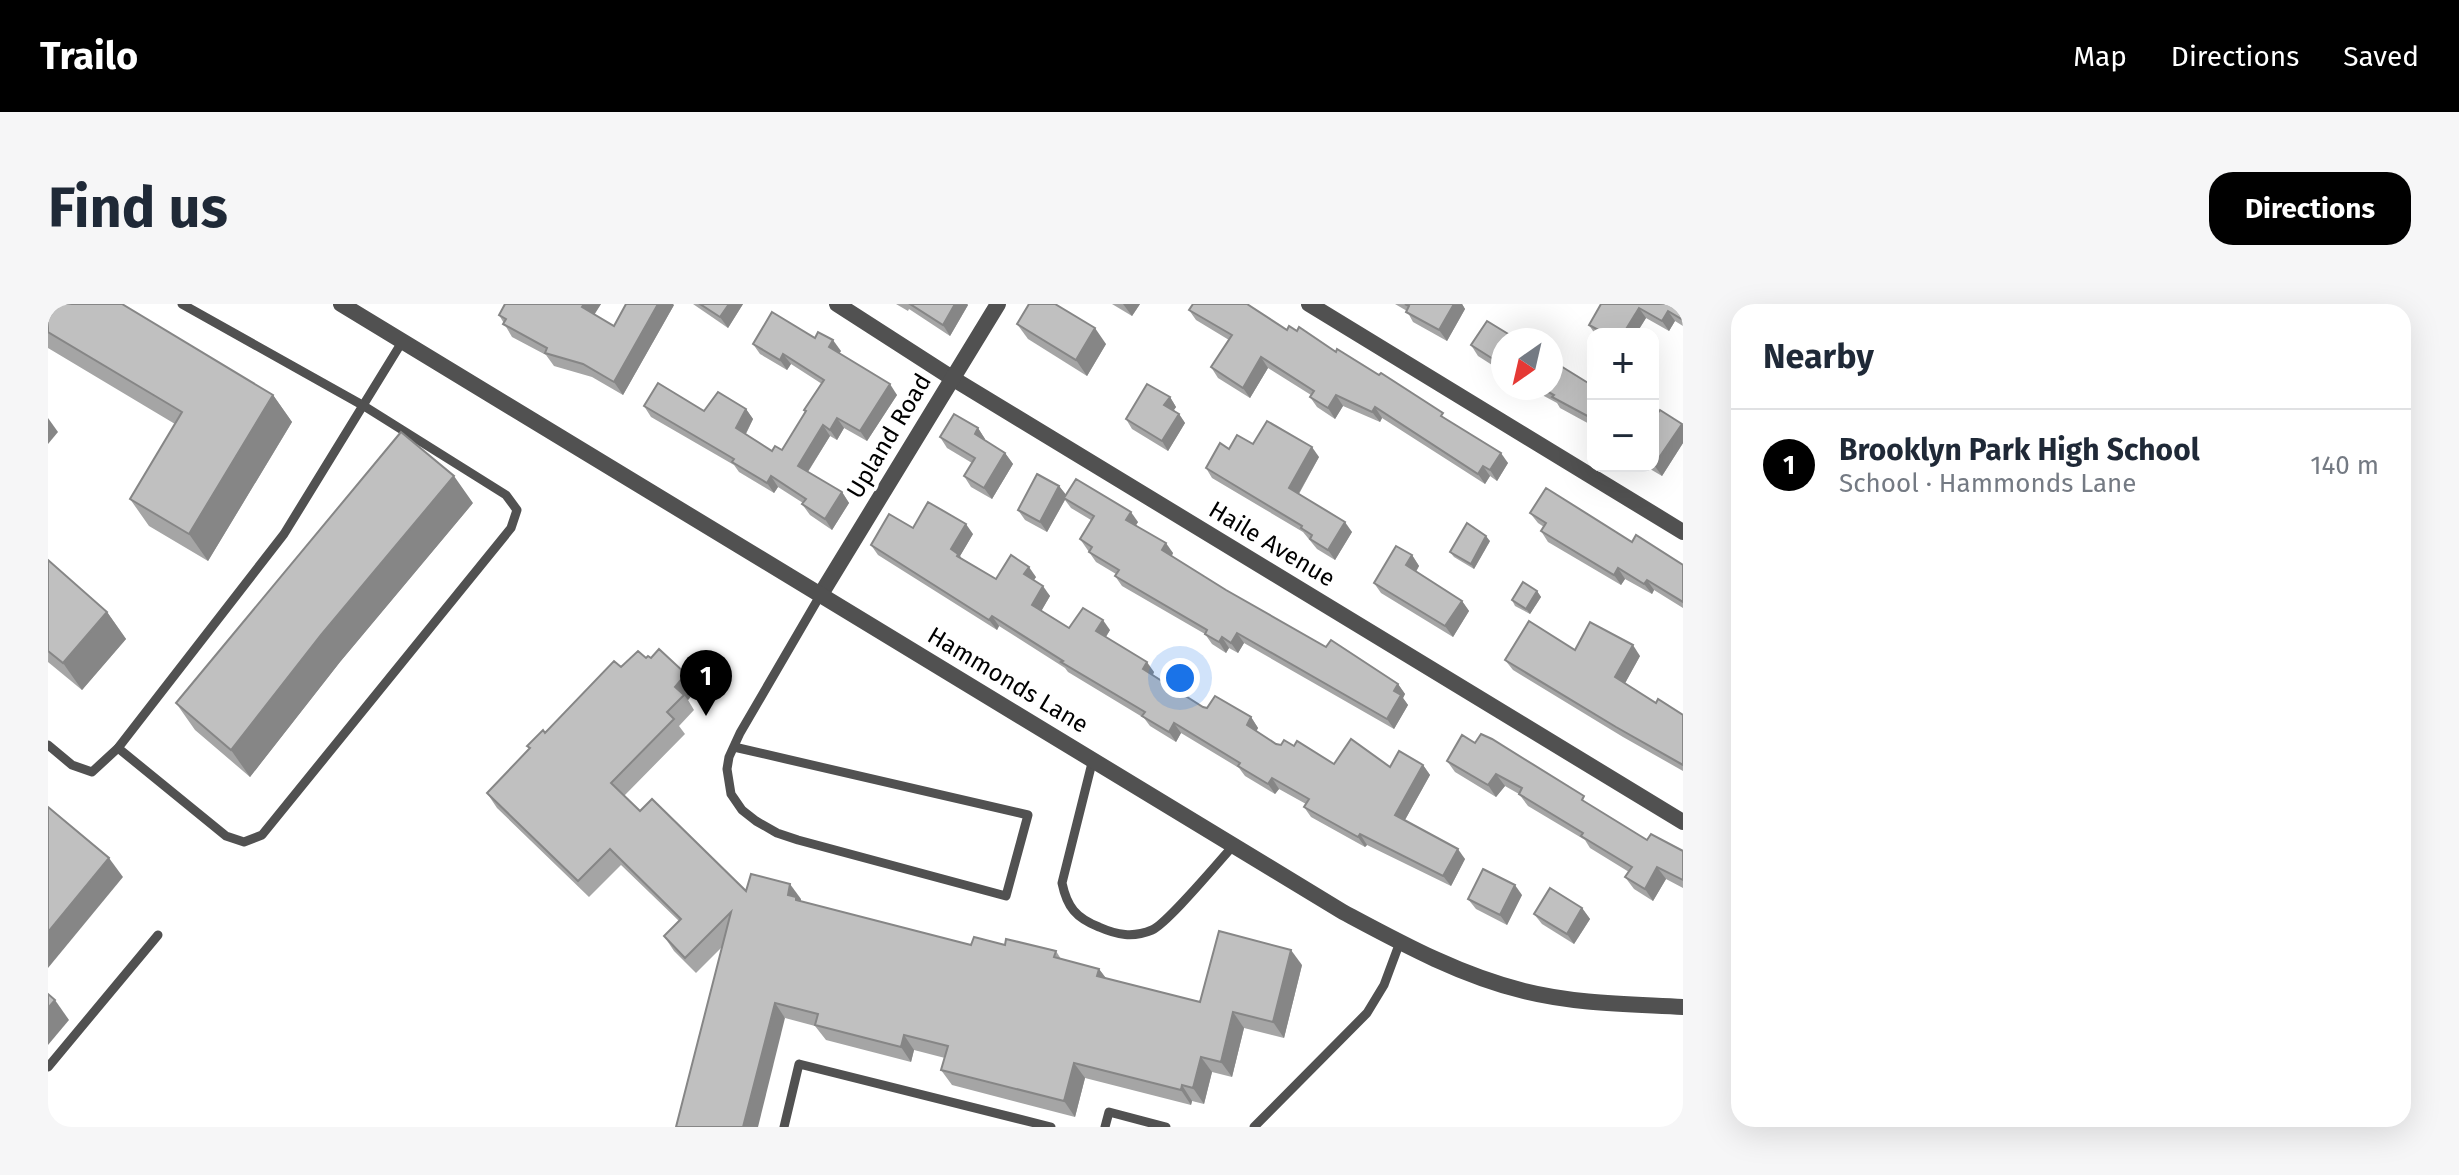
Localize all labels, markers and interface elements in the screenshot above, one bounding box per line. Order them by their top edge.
text: Trailo [40,33,138,79]
text: Map [2073,40,2127,73]
text: Directions [2171,40,2299,73]
text: Saved [2343,40,2419,73]
button: Directions [2209,172,2411,245]
text: Find us [48,175,228,242]
north arrow [1491,328,1563,400]
map controls [1587,328,1659,472]
button: + [1587,328,1659,400]
text: Nearby [1763,336,1874,377]
street label: Upland Road [841,369,937,503]
button: − [1587,400,1659,472]
text: Brooklyn Park High School [1839,432,2200,468]
text: 1 [1783,450,1795,481]
text: 140 m [2310,450,2379,481]
text: School · Hammonds Lane [1839,468,2136,499]
street label: Haile Avenue [1204,495,1340,593]
street label: Hammonds Lane [923,621,1093,739]
pin: 1 [680,650,732,716]
your location [1160,658,1200,698]

